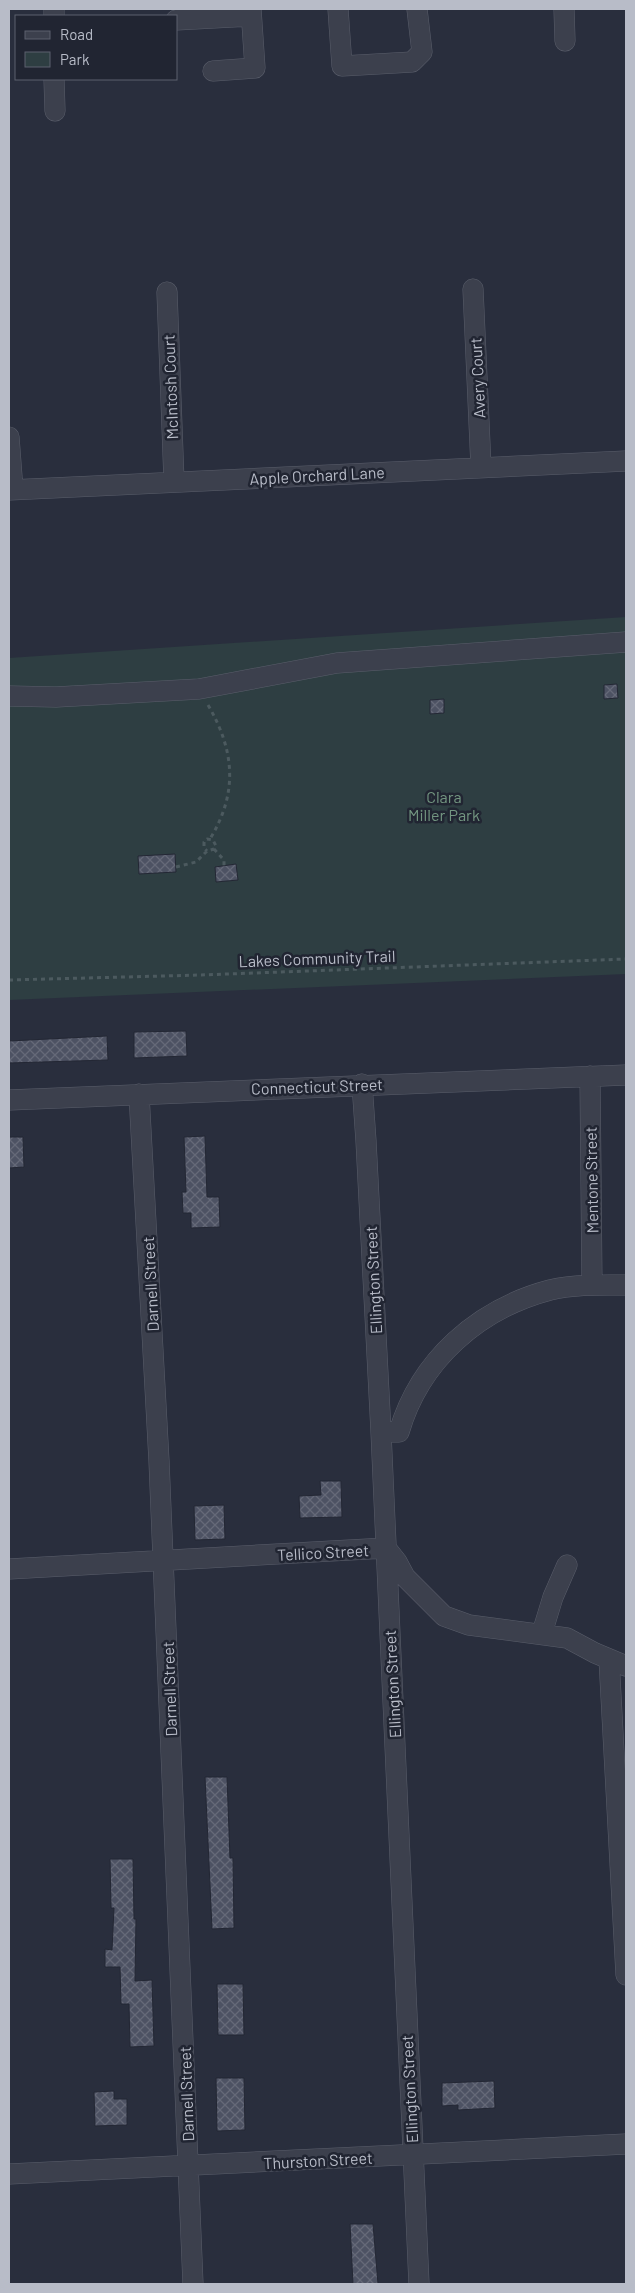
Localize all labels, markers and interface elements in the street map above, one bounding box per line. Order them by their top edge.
legend [15,15,178,80]
text: Road [60,25,93,43]
text: Park [60,50,90,68]
street label: McIntosh Court [159,334,181,440]
street label: Avery Court [465,337,489,419]
street label: Apple Orchard Lane [249,462,385,488]
park label: Clara Miller Park [408,787,480,824]
street label: Lakes Community Trail [238,946,396,970]
street label: Connecticut Street [251,1074,383,1098]
street label: Mentone Street [581,1126,601,1234]
street label: Ellington Street [361,1226,385,1334]
street label: Darnell Street [138,1236,162,1332]
street label: Tellico Street [277,1540,369,1564]
street label: Ellington Street [380,1630,404,1738]
street label: Darnell Street [158,1641,180,1737]
street label: Ellington Street [397,2035,421,2143]
street label: Darnell Street [175,2046,197,2142]
street label: Thurston Street [263,2148,373,2172]

